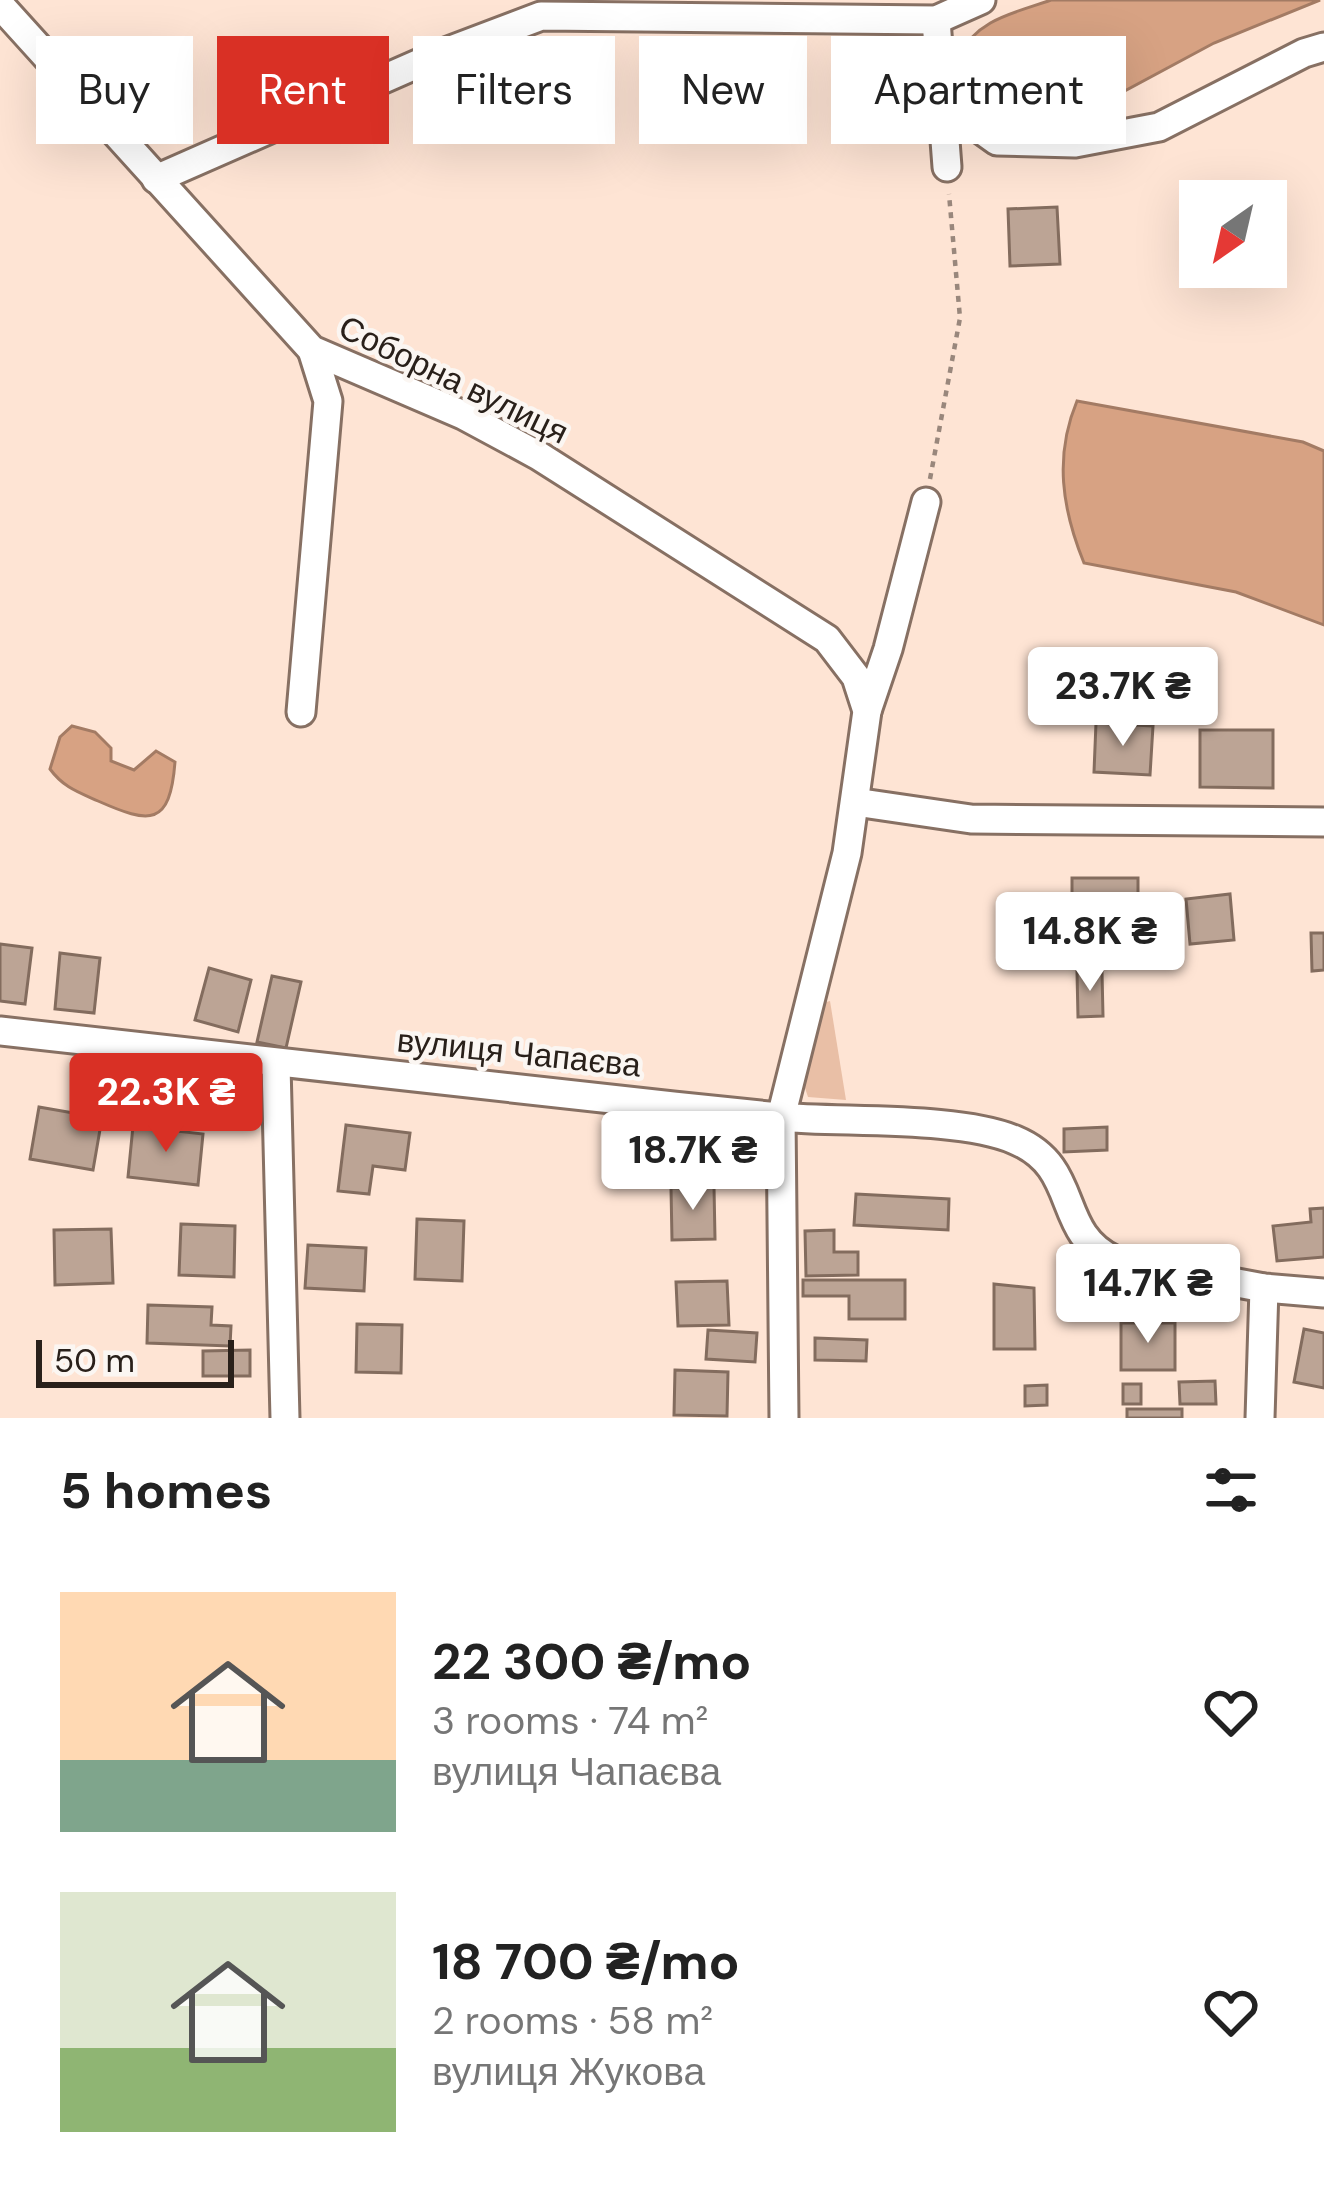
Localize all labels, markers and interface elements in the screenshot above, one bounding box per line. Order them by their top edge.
chip: Buy [36,36,193,144]
chip: Rent [217,36,389,144]
chip: Filters [413,36,615,144]
chip: New [639,36,807,144]
chip: Apartment [831,36,1126,144]
north arrow [1179,180,1287,288]
map controls [1179,180,1287,288]
street label: Соборна вулиця [332,305,576,454]
pin: 23.7K ₴ [1012,647,1234,749]
text: 23.7K ₴ [1055,660,1191,711]
pin: 14.8K ₴ [979,892,1201,994]
text: 14.8K ₴ [1023,905,1157,956]
street label: вулиця Чапаєва [395,1018,644,1087]
pin: 22.3K ₴ [55,1053,277,1155]
text: 22.3K ₴ [97,1066,236,1117]
pin: 18.7K ₴ [582,1111,804,1213]
text: 18.7K ₴ [628,1124,758,1175]
pin: 14.7K ₴ [1037,1244,1259,1346]
text: 14.7K ₴ [1083,1257,1213,1308]
scale bar [36,1334,234,1387]
text: 50 m [54,1339,135,1382]
text: 5 homes [60,1457,272,1524]
icon: filters [1198,1457,1264,1523]
text: 22 300 ₴/mo [432,1628,751,1695]
icon: home [156,1640,300,1784]
icon: heart [1198,1679,1264,1745]
text: 3 rooms · 74 m² [432,1695,708,1746]
text: вулиця Чапаєва [432,1746,721,1797]
text: 18 700 ₴/mo [432,1928,740,1995]
icon: home [156,1940,300,2084]
icon: heart [1198,1979,1264,2045]
text: 2 rooms · 58 m² [432,1995,713,2046]
text: вулиця Жукова [432,2046,705,2097]

